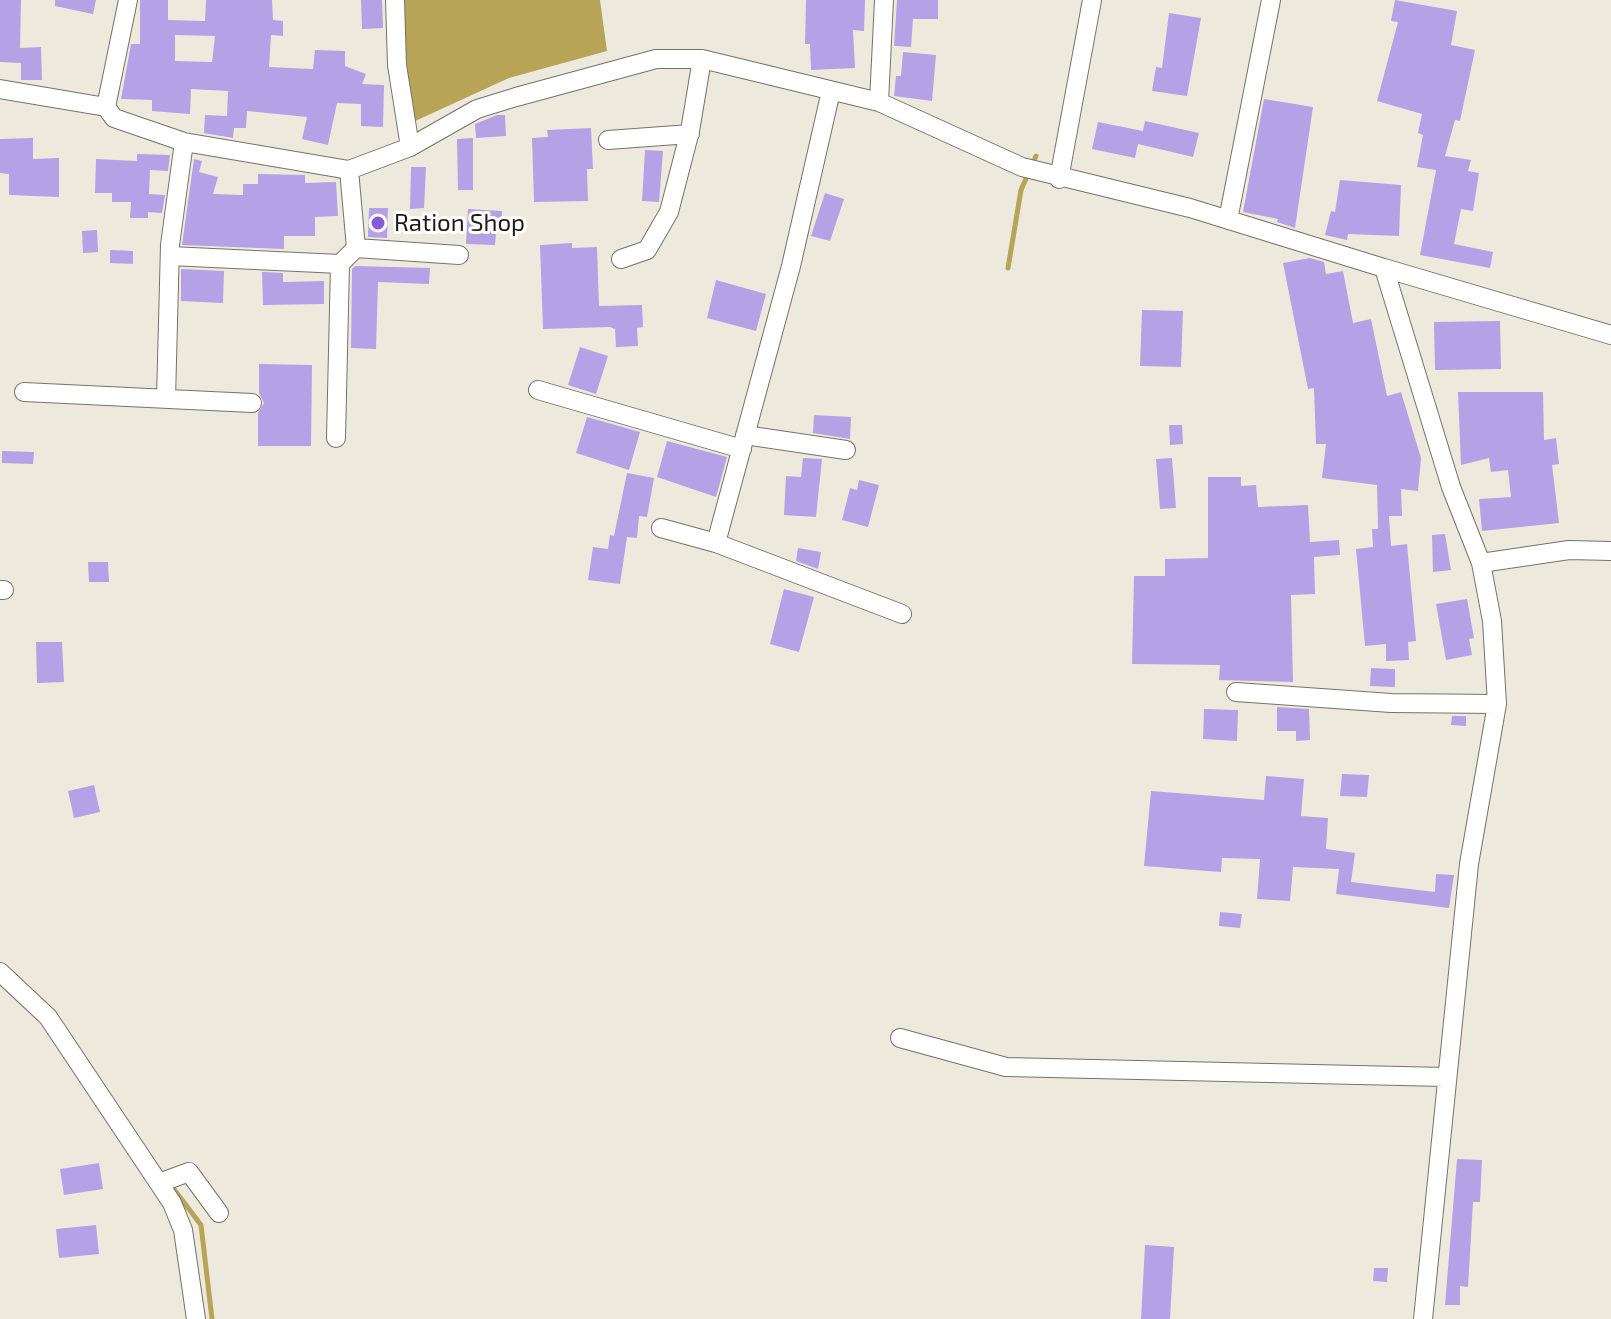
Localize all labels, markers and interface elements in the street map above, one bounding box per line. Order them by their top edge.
place label: Ration Shop [394,209,525,237]
marker: Ration Shop [369,214,387,232]

